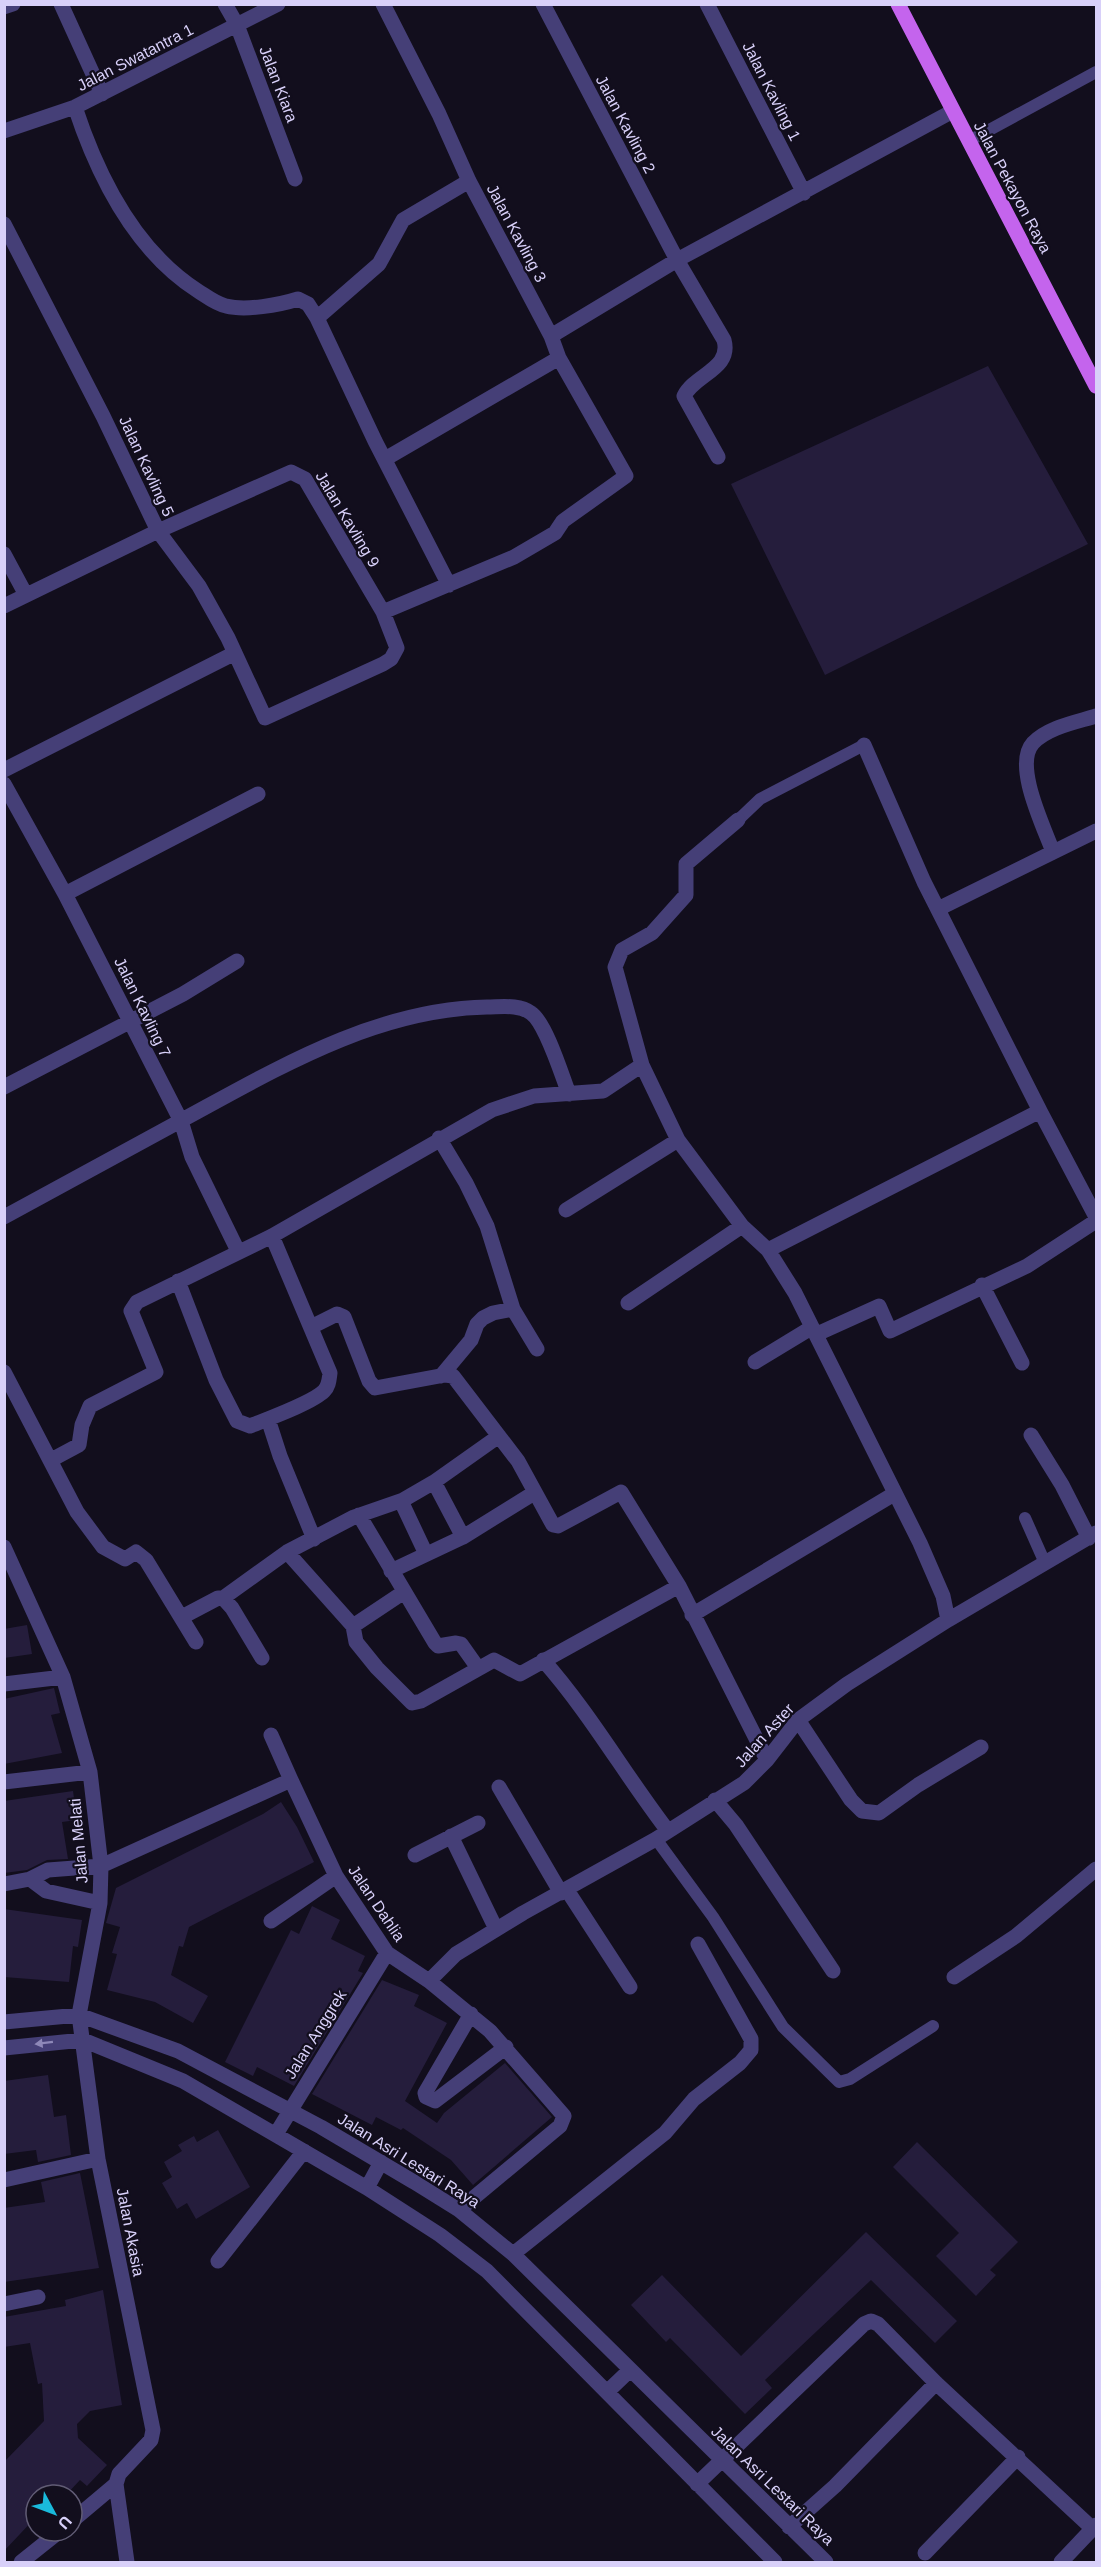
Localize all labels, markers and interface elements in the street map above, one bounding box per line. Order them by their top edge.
street label: Jalan Swatantra 1 [74,21,196,94]
street label: Jalan Kavling 1 [739,39,804,144]
street label: Jalan Kiara [256,44,301,125]
street label: Jalan Kavling 2 [593,72,659,176]
street label: Jalan Pekayon Raya [971,118,1055,256]
street label: Jalan Kavling 3 [484,181,550,285]
street label: Jalan Kavling 5 [116,413,177,519]
street label: Jalan Kavling 9 [312,468,383,570]
street label: Jalan Kavling 7 [111,955,174,1060]
street label: Jalan Aster [732,1700,798,1770]
street label: Jalan Melati [66,1798,91,1884]
street label: Jalan Dahlia [345,1862,408,1945]
street label: Jalan Anggrek [281,1986,350,2082]
one-way arrow [34,2039,53,2048]
street label: Jalan Asri Lestari Raya [335,2110,483,2211]
street label: Jalan Akasia [114,2186,147,2278]
street label: Jalan Asri Lestari Raya [708,2422,837,2548]
north arrow [24,2483,84,2543]
text: U [55,2513,75,2532]

